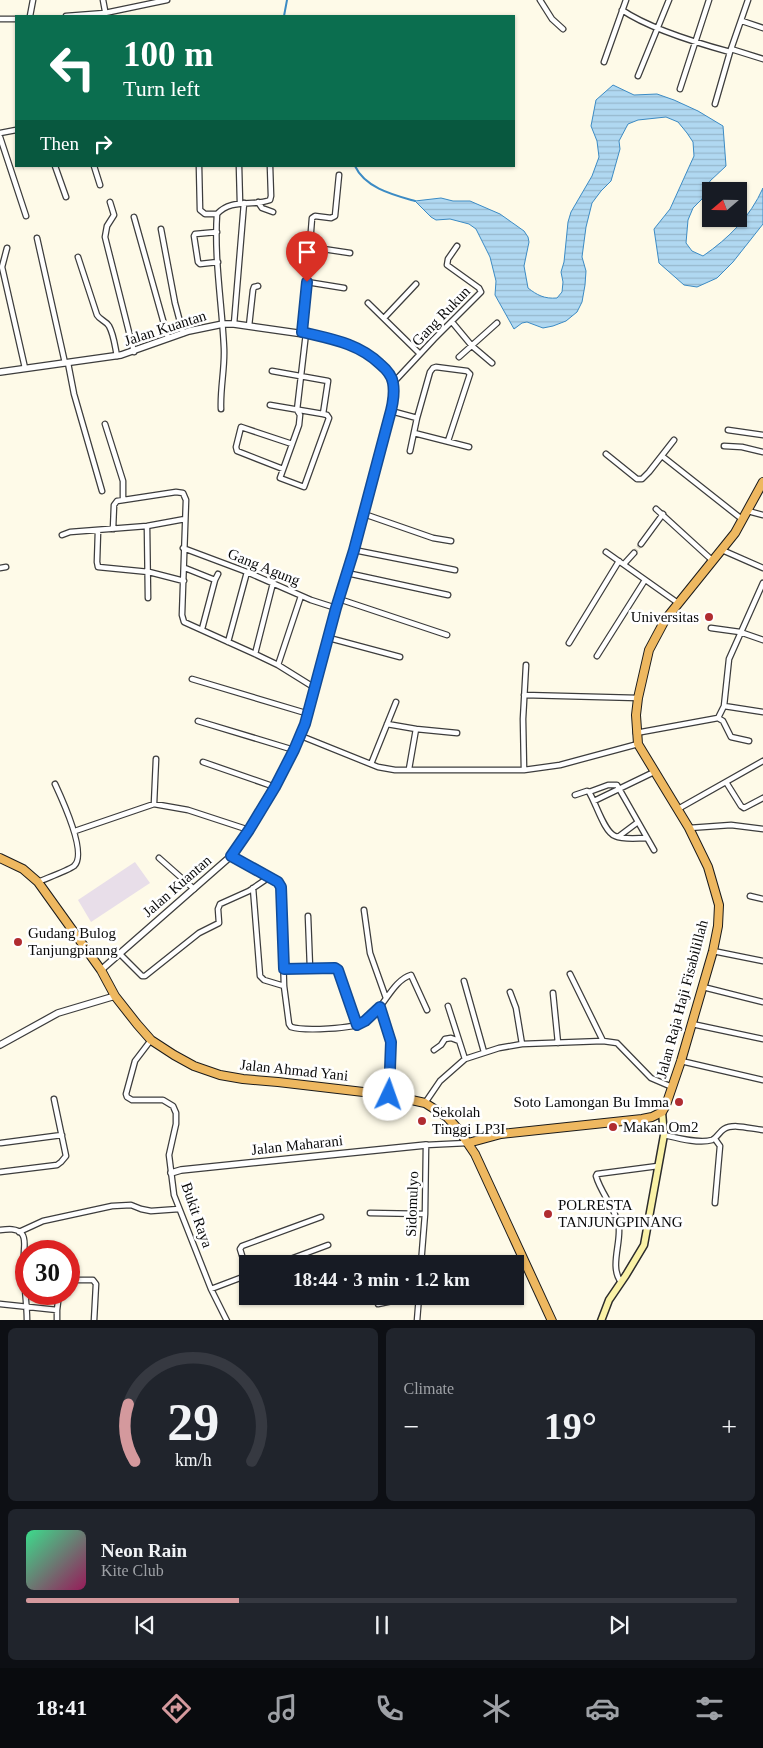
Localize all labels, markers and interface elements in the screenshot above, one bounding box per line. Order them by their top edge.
icon: left [40,35,105,100]
text: 100 m [123,35,213,74]
text: Turn left [123,76,200,101]
icon: right [89,130,117,158]
text: Then [40,133,79,154]
north arrow [702,182,748,228]
map controls [702,182,747,227]
pin [286,231,328,282]
icon: arrive [293,238,321,266]
street label: Gang Rukun [409,283,474,349]
street label: Jalan Kuantan [122,307,209,349]
street label: Gang Agung [226,545,303,589]
place label: Universitas [631,609,699,625]
marker: Universitas [703,611,715,623]
street label: Jalan Kuantan [140,852,215,920]
street label: Jalan Raja Haji Fisabilillah [653,918,711,1080]
place label: Gudang Bulog Tanjungpianng [28,925,118,958]
marker: Gudang Bulog Tanjungpianng [12,936,24,948]
street label: Jalan Ahmad Yani [239,1056,349,1084]
position arrow [362,1068,414,1120]
place label: Soto Lamongan Bu Imma [514,1094,669,1110]
marker: Soto Lamongan Bu Imma [673,1096,685,1108]
place label: Sekolah Tinggi LP3I [432,1104,505,1137]
marker: Sekolah Tinggi LP3I [416,1115,428,1127]
place label: Makan Om2 [623,1119,698,1135]
marker: Makan Om2 [607,1121,619,1133]
street label: Jalan Maharani [250,1132,344,1158]
street label: Sidomulyo [403,1171,421,1237]
street label: Bukit Raya [178,1180,216,1250]
place label: POLRESTA TANJUNGPINANG [558,1197,683,1230]
marker: POLRESTA TANJUNGPINANG [542,1208,554,1220]
speed limit sign: 30 [15,1240,80,1305]
text: 18:44 · 3 min · 1.2 km [293,1269,470,1290]
text: Climate [404,1380,454,1397]
text: 29 [167,1394,219,1451]
text: 19° [544,1405,597,1447]
text: − [404,1411,419,1442]
text: + [721,1411,737,1442]
text: km/h [174,1450,211,1470]
text: Neon Rain [101,1540,187,1561]
text: Kite Club [101,1562,164,1579]
icon: previous [131,1611,159,1639]
icon: pause [368,1611,396,1639]
icon: next [605,1611,633,1639]
icon: directions [159,1691,194,1726]
icon: music [265,1691,300,1726]
icon: phone [372,1691,407,1726]
icon: climate [479,1691,514,1726]
icon: car [585,1691,620,1726]
icon: filters [692,1691,727,1726]
text: 18:41 [36,1695,87,1720]

